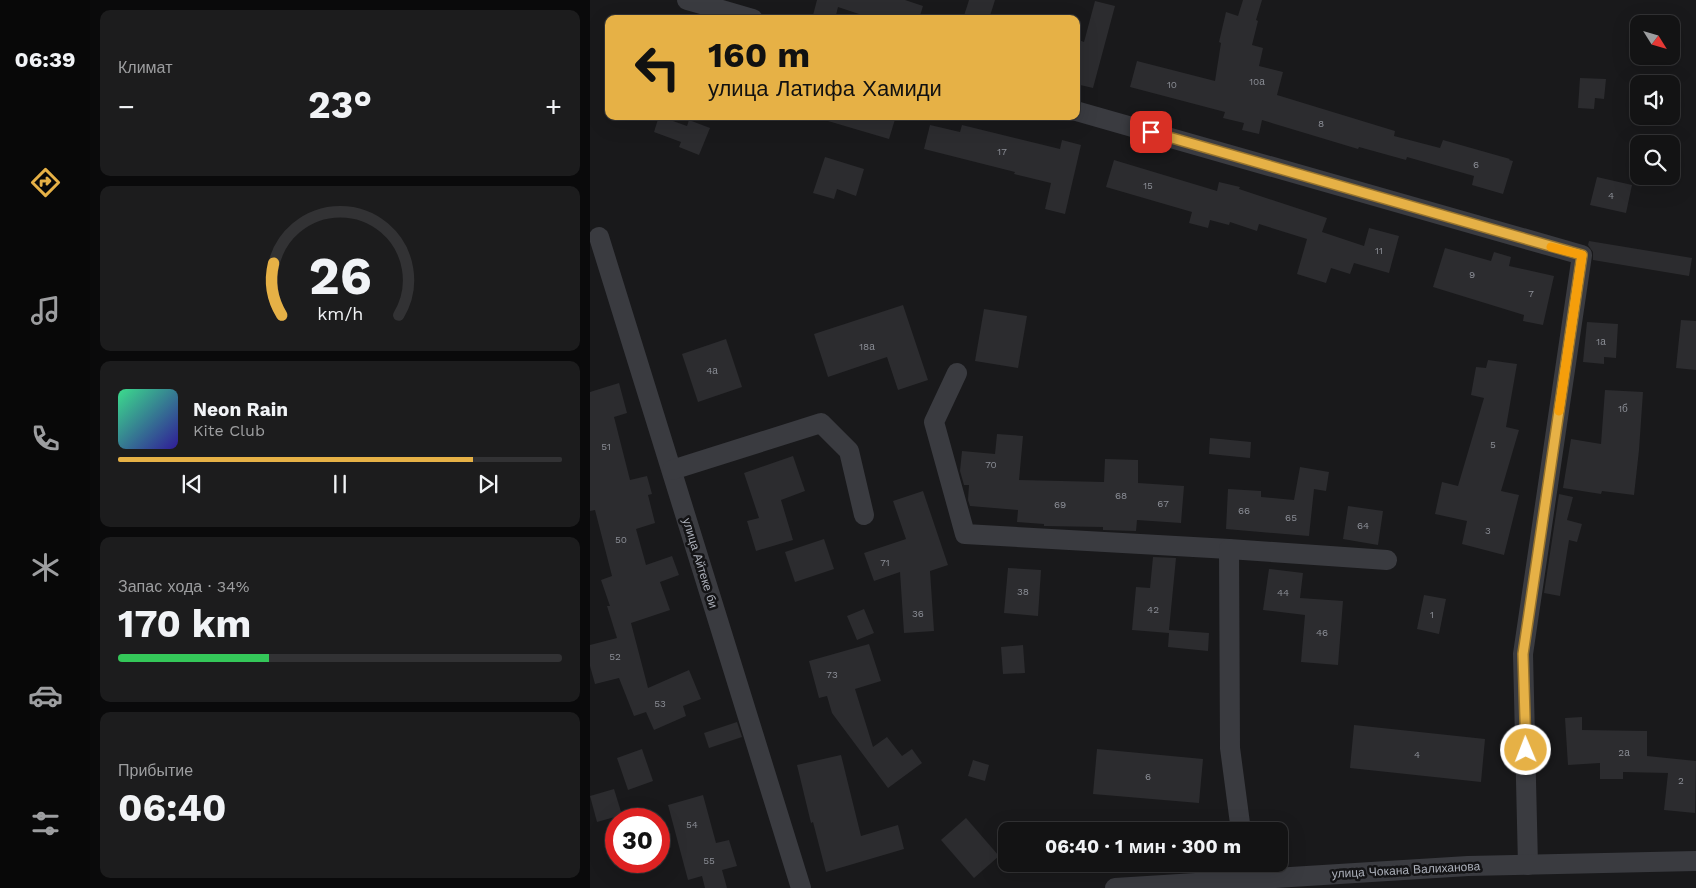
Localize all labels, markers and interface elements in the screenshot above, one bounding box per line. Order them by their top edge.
north arrow [1630,15,1680,65]
map controls [1630,15,1680,185]
text: 160 m [708,34,810,76]
icon: left [625,35,690,100]
text: 06:39 [15,47,75,72]
text: Климат [118,58,172,77]
button: sound [1630,75,1680,125]
text: улица Латифа Хамиди [708,76,942,101]
house number: 10а [1249,76,1265,87]
house number: 10 [1167,79,1177,90]
text: 23° [308,83,372,127]
text: − [118,90,135,123]
text: + [545,90,562,123]
pin [1130,111,1172,153]
icon: arrive [1137,118,1165,146]
house number: 8 [1318,118,1324,129]
button: search [1630,135,1680,185]
house number: 17 [997,146,1007,157]
house number: 6 [1473,159,1479,170]
icon: directions [28,165,63,200]
house number: 15 [1143,180,1153,191]
house number: 4 [1608,190,1614,201]
house number: 11 [1375,245,1383,256]
text: 26 [308,246,372,307]
house number: 9 [1469,269,1475,280]
house number: 7 [1528,288,1534,299]
icon: music [28,293,63,328]
text: km/h [317,303,363,324]
house number: 1а [1596,336,1606,347]
house number: 18а [859,341,875,352]
house number: 4а [706,365,718,376]
text: Neon Rain [193,398,288,421]
house number: 1б [1618,403,1628,414]
icon: phone [28,421,63,456]
text: Kite Club [193,421,265,440]
house number: 5 [1490,439,1496,450]
house number: 51 [601,441,611,452]
house number: 70 [985,459,997,470]
icon: previous [178,470,206,498]
icon: pause [326,470,354,498]
icon: next [474,470,502,498]
house number: 68 [1115,490,1127,501]
house number: 67 [1157,498,1169,509]
house number: 69 [1054,499,1066,510]
house number: 66 [1238,505,1250,516]
house number: 65 [1285,512,1297,523]
street label: улица Айтеке би [680,516,720,610]
house number: 64 [1357,520,1369,531]
house number: 3 [1485,525,1491,536]
house number: 50 [615,534,627,545]
icon: climate [28,550,63,585]
house number: 71 [880,557,890,568]
text: Запас хода · 34% [118,577,250,596]
house number: 38 [1017,586,1029,597]
house number: 44 [1277,587,1289,598]
text: 170 km [118,602,251,646]
house number: 42 [1147,604,1159,615]
house number: 36 [912,608,924,619]
house number: 1 [1430,609,1434,620]
house number: 46 [1316,627,1328,638]
house number: 52 [609,651,621,662]
house number: 73 [826,669,838,680]
icon: car [28,678,63,713]
house number: 53 [654,698,666,709]
position arrow [1499,723,1551,775]
house number: 2а [1618,747,1630,758]
house number: 4 [1414,749,1420,760]
text: Прибытие [118,761,193,780]
house number: 6 [1145,771,1151,782]
house number: 2 [1678,775,1684,786]
text: 06:40 [118,786,226,830]
icon: filters [28,806,63,841]
speed limit sign: 30 [605,808,670,873]
house number: 54 [686,819,698,830]
text: 06:40 · 1 мин · 300 m [1045,835,1241,858]
house number: 55 [703,855,715,866]
street label: улица Чокана Валиханова [1331,859,1481,881]

